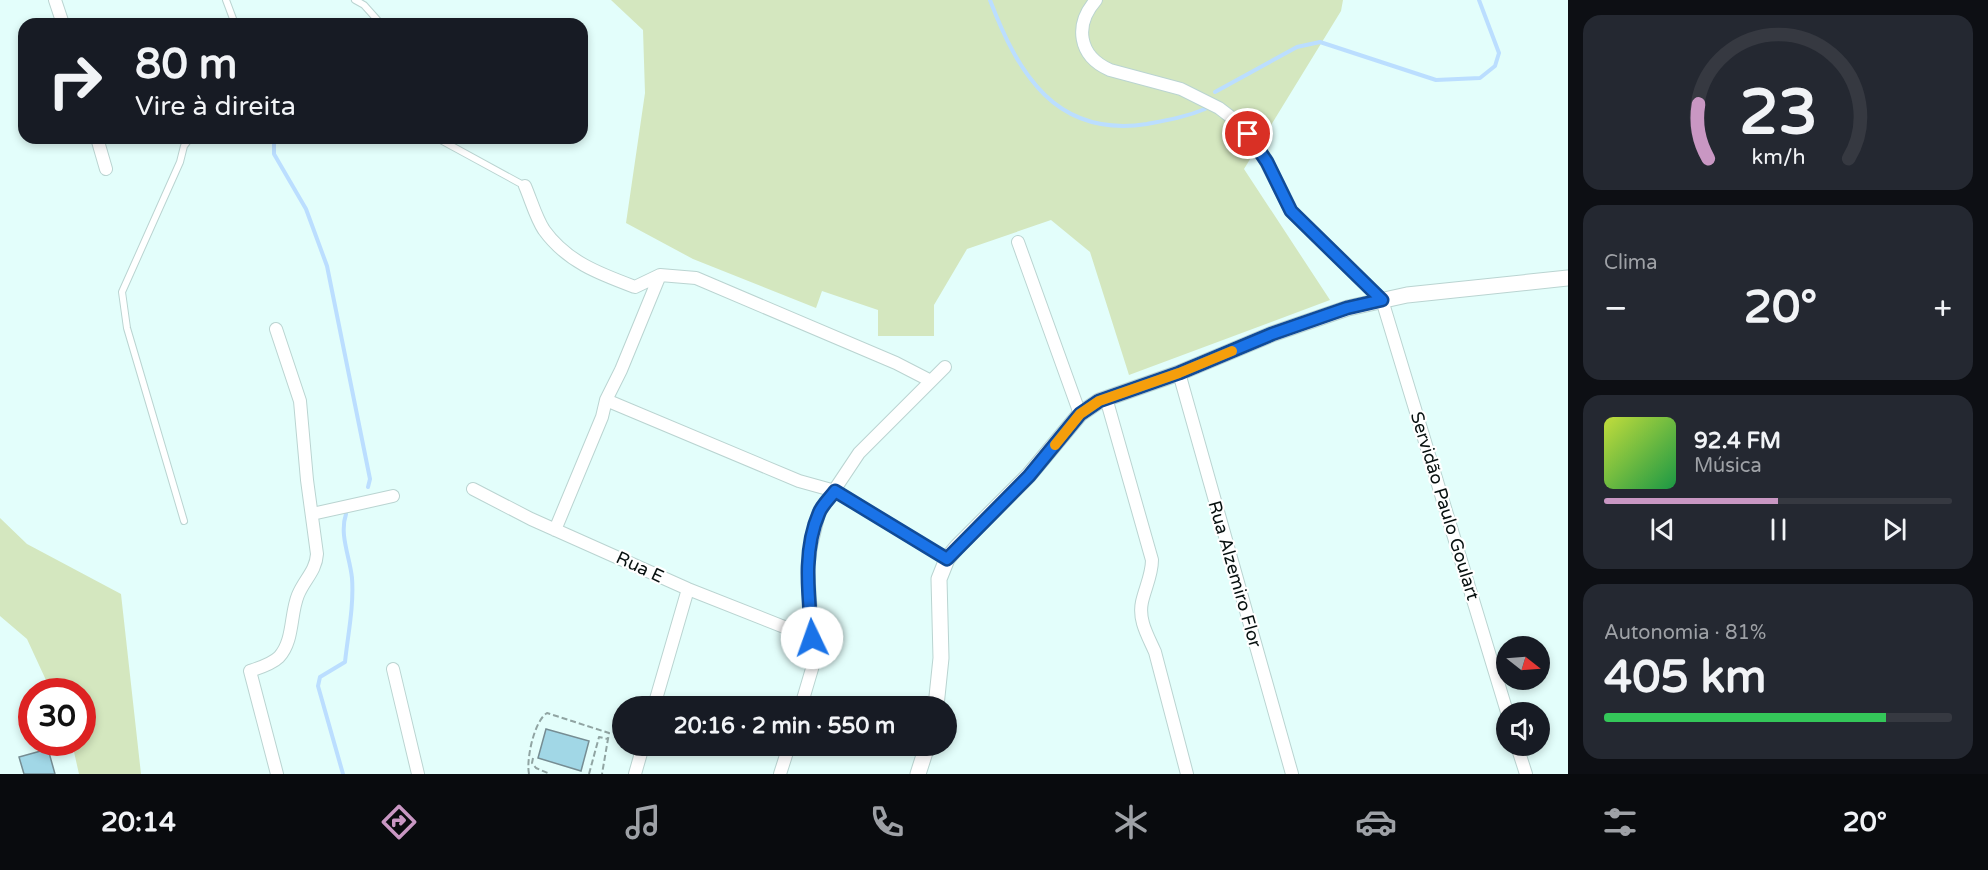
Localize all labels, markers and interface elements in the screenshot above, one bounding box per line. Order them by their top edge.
text: 80 m [135,39,237,90]
icon: right [36,42,114,120]
text: 23 [1739,77,1817,152]
text: Vire à direita [135,90,296,123]
pin [1222,108,1273,159]
icon: arrive [1231,117,1264,150]
text: km/h [1751,145,1805,171]
text: Clima [1604,251,1657,275]
text: 20° [1744,281,1817,335]
text: − [1604,289,1628,328]
text: + [1933,289,1952,328]
street label: Servidão Paulo Goulart [1406,409,1484,603]
text: 92.4 FM [1694,428,1781,454]
text: Música [1694,454,1762,478]
street label: Rua Alzemiro Flor [1203,498,1267,650]
icon: previous [1646,513,1679,546]
icon: pause [1762,513,1795,546]
icon: next [1878,513,1911,546]
street label: Rua E [613,546,667,588]
position arrow [780,606,844,670]
text: Autonomia · 81% [1604,621,1766,645]
north arrow [1496,636,1550,690]
map controls [1496,636,1550,756]
text: 405 km [1604,651,1766,705]
speed limit sign: 30 [18,678,96,756]
button: sound [1496,702,1550,756]
text: 20:16 · 2 min · 550 m [674,713,895,739]
icon: directions [378,801,420,843]
icon: music [622,801,664,843]
icon: phone [866,801,908,843]
icon: climate [1110,801,1152,843]
icon: car [1355,801,1397,843]
icon: filters [1599,801,1641,843]
text: 20:14 [101,806,176,839]
text: 20° [1843,806,1887,839]

